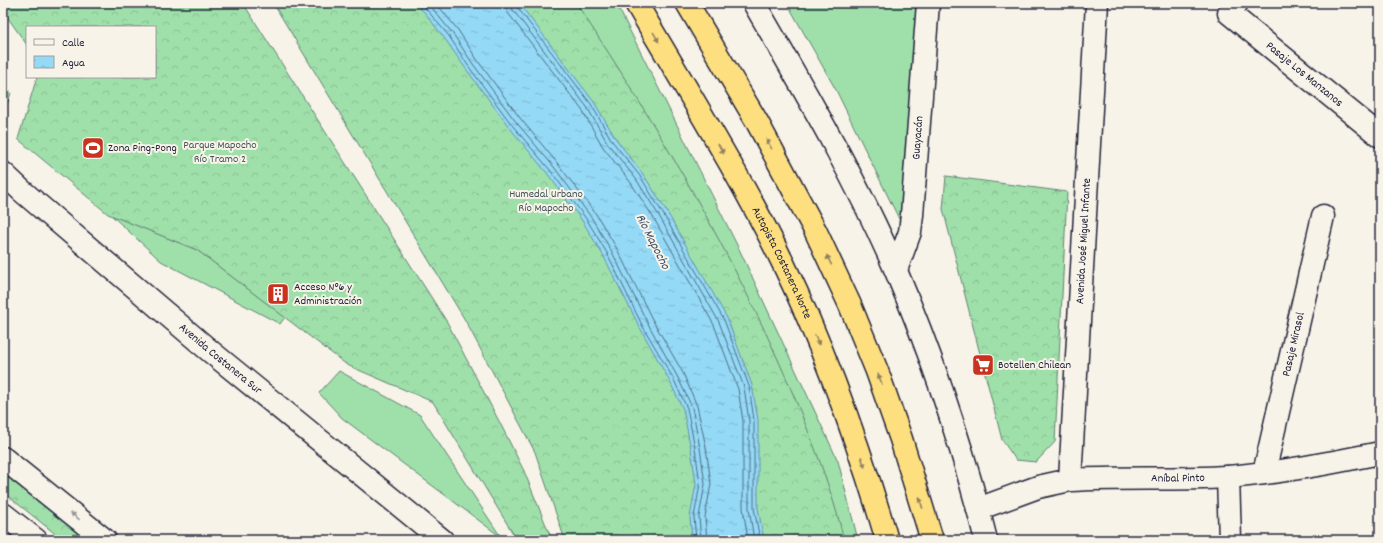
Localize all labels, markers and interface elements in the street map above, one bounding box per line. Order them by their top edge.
legend [26,26,156,78]
one-way arrow [652,31,659,43]
text: Calle [62,35,85,52]
street label: Pasaje Los Manzanos [1262,38,1347,111]
text: Agua [62,55,85,72]
street label: Guayacán [908,115,928,160]
sports icon: Zona Ping-Pong [80,135,106,161]
park label: Parque Mapocho Río Tramo 2 [183,137,257,168]
one-way arrow [766,139,773,150]
place label: Zona Ping-Pong [108,140,177,157]
one-way arrow [717,143,724,155]
street label: Avenida José Miguel Infante [1071,177,1096,305]
park label: Humedal Urbano Río Mapocho [509,186,583,217]
street label: Autopista Costanera Norte [747,204,816,322]
water label: Río Mapocho [630,211,675,274]
one-way arrow [826,254,832,266]
place label: Acceso N°6 y Administración [294,279,362,310]
building icon: Acceso N°6 y Administración [265,281,291,307]
street label: Pasaje Mirasol [1278,310,1309,378]
street label: Avenida Costanera Sur [175,319,266,399]
one-way arrow [814,335,820,346]
supermarket icon: Botellen Chilean [970,352,996,378]
place label: Botellen Chilean [998,357,1071,374]
one-way arrow [876,373,882,385]
one-way arrow [860,456,866,468]
street label: Aníbal Pinto [1151,469,1205,487]
one-way arrow [918,496,924,508]
one-way arrow [69,511,80,520]

